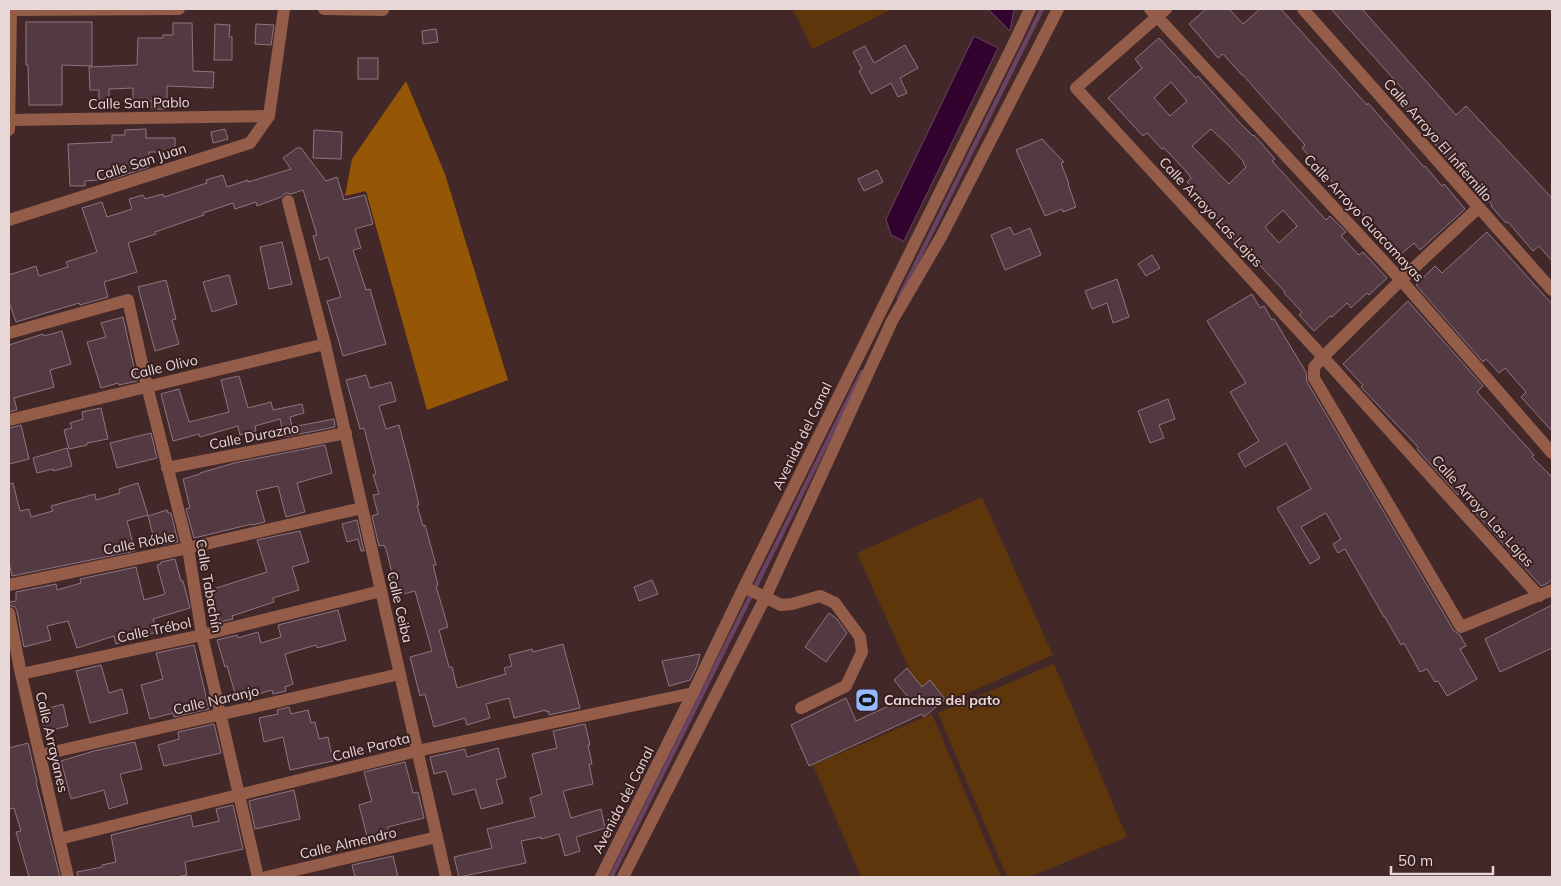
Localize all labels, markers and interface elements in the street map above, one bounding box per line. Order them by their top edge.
street label: Calle Arroyo El Infiernillo [1380,75,1496,205]
street label: Calle San Pablo [88,93,190,113]
street label: Calle San Juan [94,139,188,185]
street label: Calle Arroyo Guacamayas [1300,150,1428,286]
street label: Calle Arroyo Las Lajas [1155,153,1267,271]
street label: Calle Olivo [129,351,199,383]
street label: Avenida del Canal [768,379,836,493]
street label: Calle Durazno [208,418,300,454]
street label: Calle Arroyo Las Lajas [1428,451,1538,571]
street label: Calle Róble [102,527,176,559]
street label: Calle Tabachín [192,538,226,634]
street label: Calle Ceiba [383,570,417,644]
street label: Calle Trébol [115,613,193,647]
street label: Calle Naranjo [171,681,261,719]
sports icon: Canchas del pato [854,687,880,713]
street label: Calle Arrayanes [32,690,72,794]
place label: Canchas del pato [884,691,1000,709]
street label: Calle Parota [330,729,412,765]
street label: Avenida del Canal [588,744,658,856]
street label: Calle Almendro [298,823,398,863]
scale bar [1391,844,1494,876]
text: 50 m [1398,851,1433,870]

